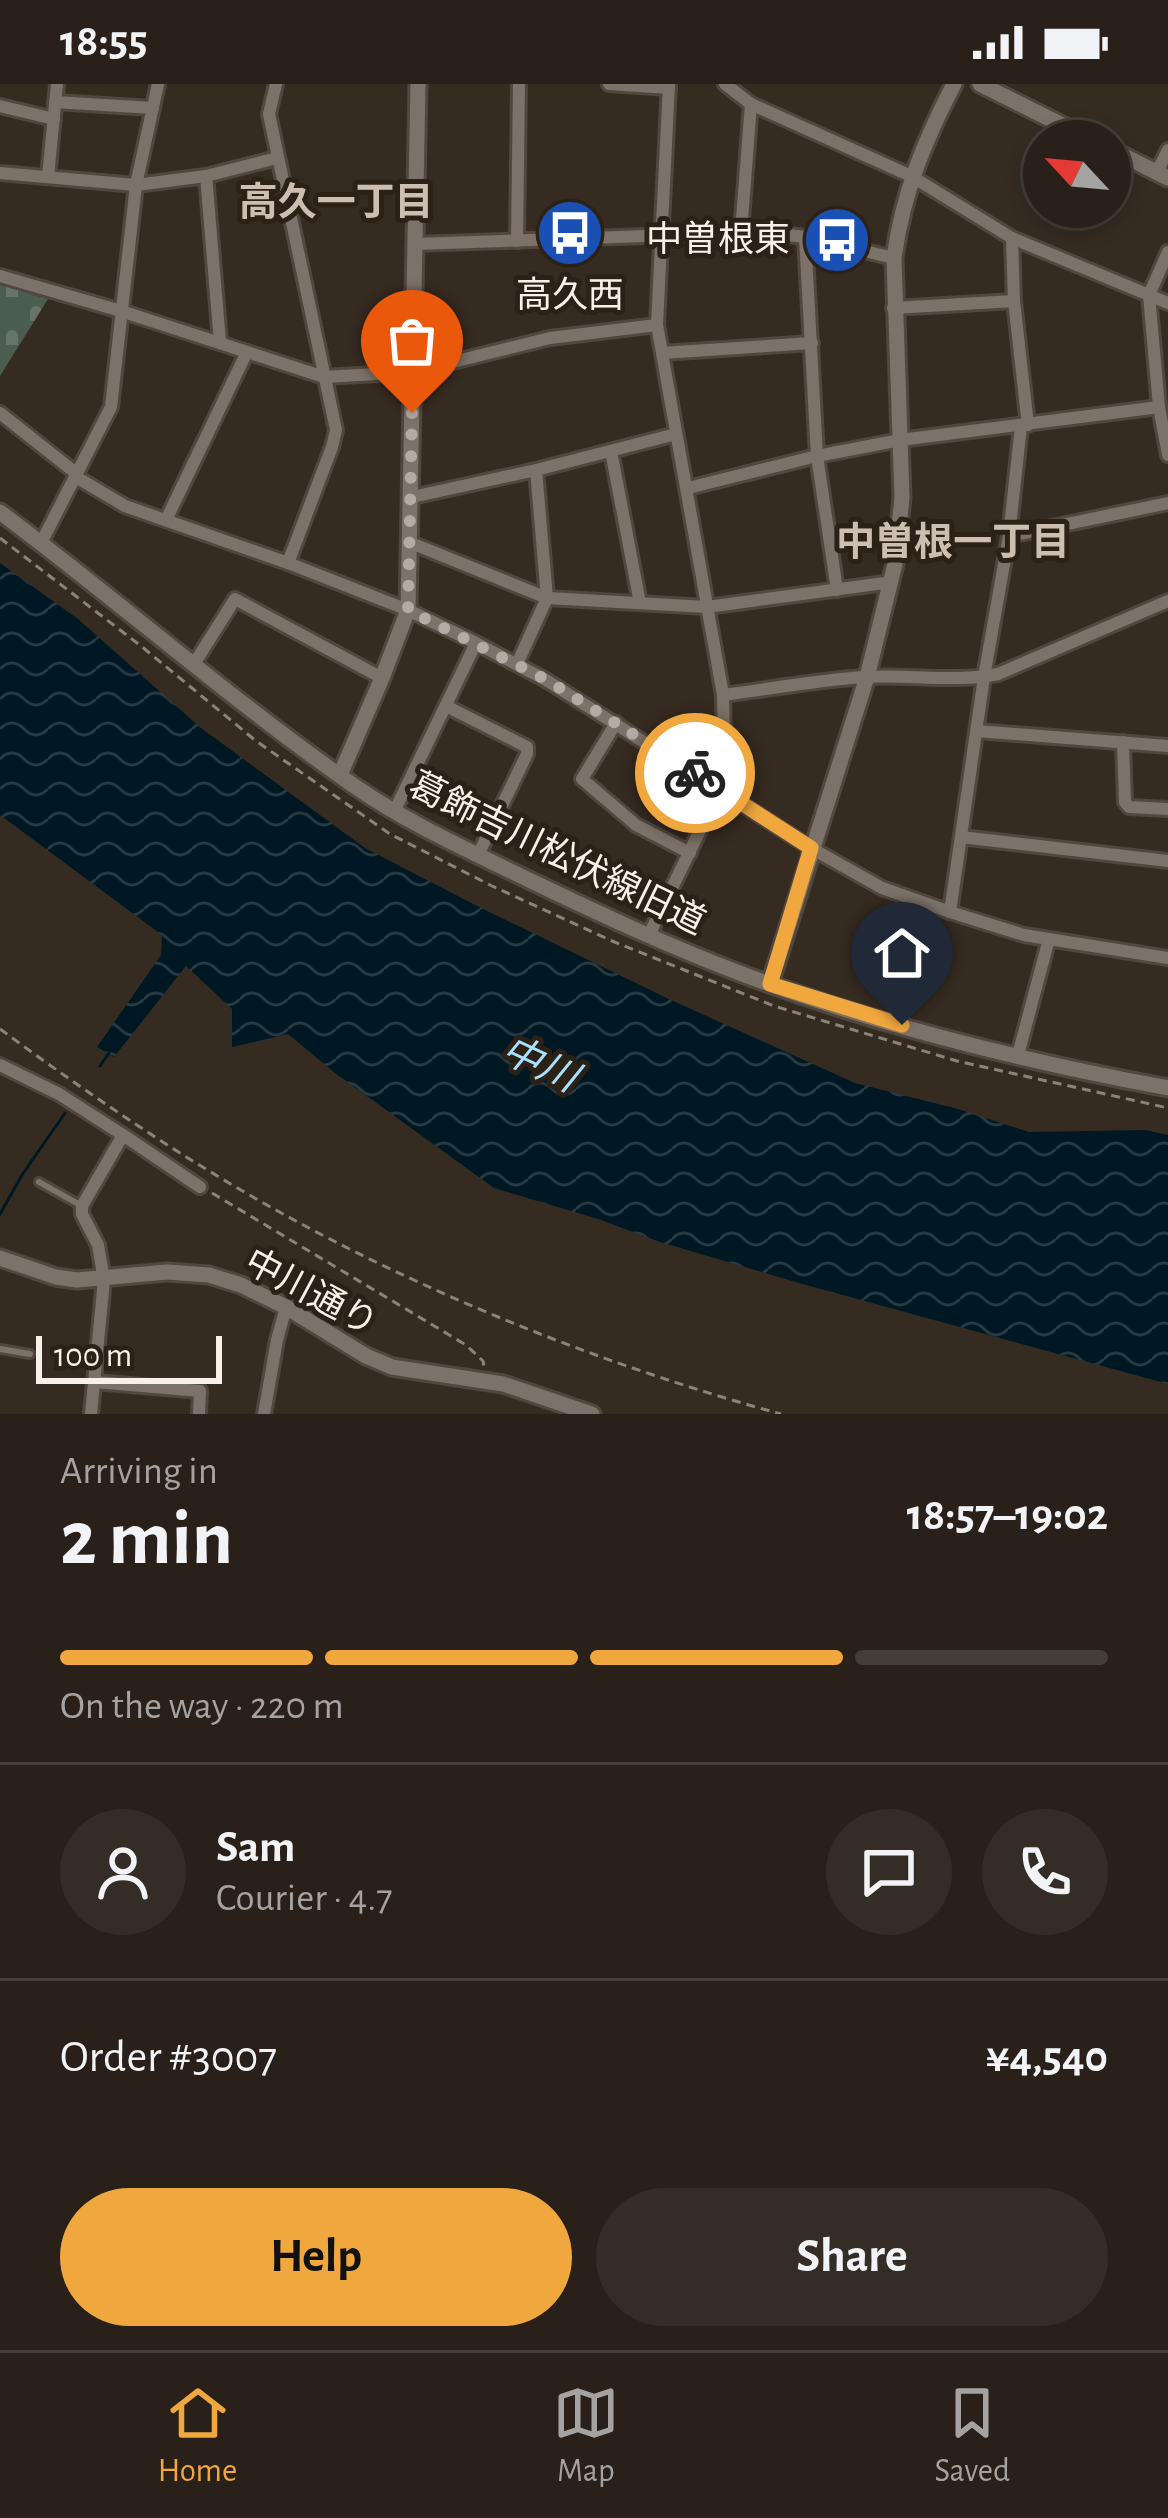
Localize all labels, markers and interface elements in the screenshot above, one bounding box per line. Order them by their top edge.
text: 18:55 [60,19,148,64]
north arrow [1023,120,1131,228]
map controls [1023,120,1131,228]
district label: 高久一丁目 [238,181,434,223]
bus stop icon: 高久西 [535,198,605,268]
bus stop icon: 中曽根東 [802,205,872,275]
place label: 中曽根東 [646,220,790,258]
place label: 高久西 [516,276,624,314]
pin [361,290,463,413]
icon: bag [379,308,445,374]
district label: 中曽根一丁目 [836,521,1070,563]
courier [635,713,755,833]
icon: bike [662,740,728,806]
street label: 葛飾吉川松伏線旧道 [403,765,711,941]
pin [851,902,953,1025]
icon: home [869,920,935,986]
water label: 中川 [495,1029,587,1101]
street label: 中川通り [239,1242,384,1343]
scale bar [36,1330,222,1383]
text: 100 m [54,1340,132,1373]
text: Arriving in [60,1452,218,1491]
text: 18:57–19:02 [907,1493,1108,1538]
text: 2 min [60,1501,233,1579]
text: On the way · 220 m [60,1687,344,1726]
button: person [60,1809,186,1935]
button: chat [826,1809,952,1935]
button: phone [982,1809,1108,1935]
text: Sam [216,1825,295,1870]
text: Courier · 4.7 [216,1879,393,1918]
text: Order #3007 [60,2035,277,2080]
text: ¥4,540 [986,2035,1108,2080]
button: Help [60,2188,572,2326]
button: Share [596,2188,1108,2326]
tab: Home [158,2380,237,2492]
tab: Map [553,2380,619,2492]
tab: Saved [935,2380,1010,2492]

